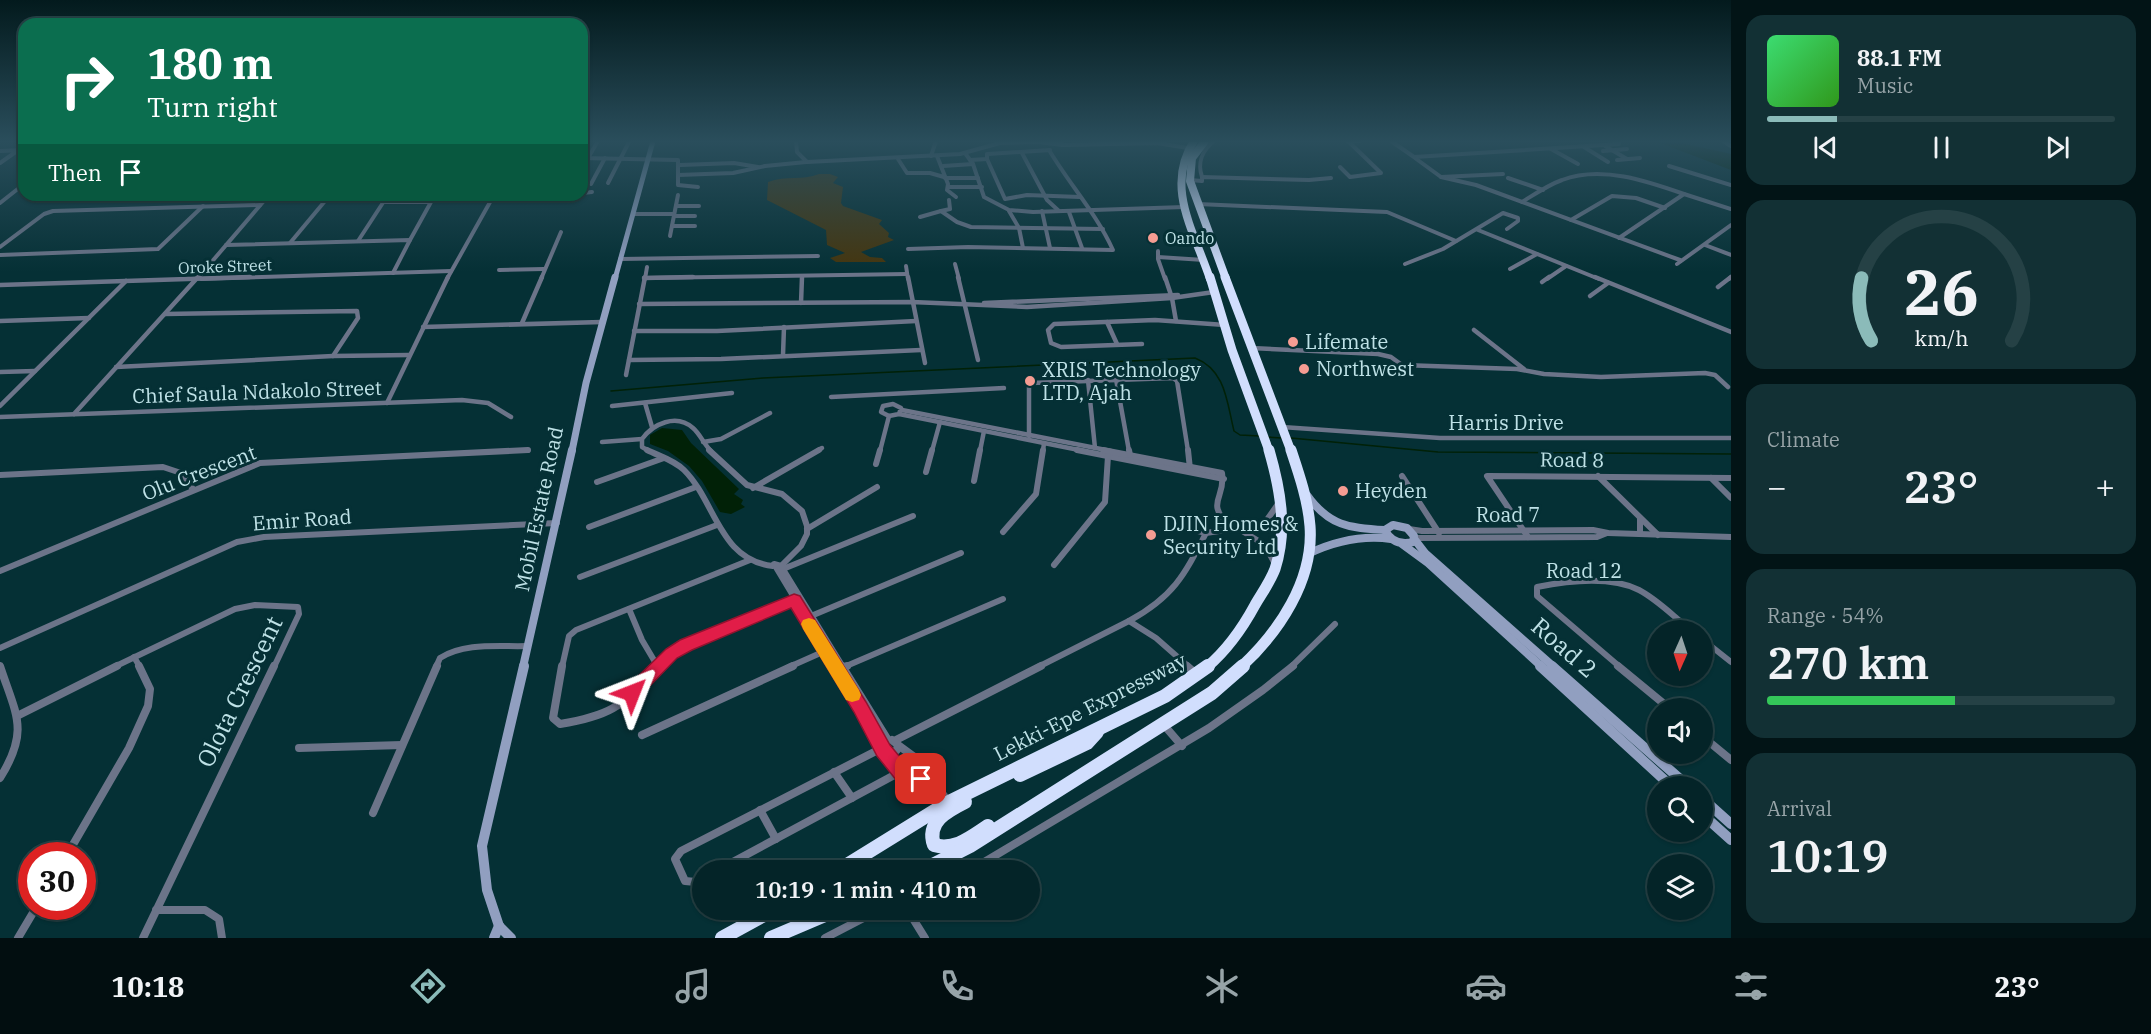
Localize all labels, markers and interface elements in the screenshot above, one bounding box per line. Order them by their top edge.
text: 180 m [147,36,273,91]
icon: right [48,42,126,120]
text: 88.1 FM [1857,43,1942,72]
text: Music [1857,72,1913,99]
text: Turn right [147,89,278,124]
icon: previous [1809,131,1842,164]
icon: pause [1925,131,1958,164]
icon: next [2041,131,2074,164]
icon: arrive [114,156,147,189]
text: Then [48,158,102,187]
place label: Oando [1165,228,1214,248]
marker: Oando [1146,231,1160,245]
text: 26 [1904,252,1978,333]
street label: Oroke Street [178,254,273,278]
text: km/h [1914,325,1968,353]
place label: Lifemate [1305,328,1388,355]
marker: Lifemate [1286,335,1300,349]
place label: Northwest [1316,355,1414,382]
place label: XRIS Technology LTD, Ajah [1042,356,1201,406]
marker: Northwest [1297,362,1311,376]
street label: Chief Saula Ndakolo Street [132,374,382,409]
marker: XRIS Technology LTD, Ajah [1023,374,1037,388]
street label: Harris Drive [1448,409,1564,436]
street label: Mobil Estate Road [508,424,569,594]
text: Climate [1767,426,1840,453]
street label: Olu Crescent [138,438,260,507]
street label: Road 8 [1540,445,1604,474]
text: 23° [1903,457,1979,515]
text: − [1767,465,1787,508]
text: + [2095,465,2115,508]
place label: Heyden [1355,477,1428,504]
marker: Heyden [1336,484,1350,498]
street label: Road 7 [1476,501,1540,528]
street label: Emir Road [251,503,352,536]
place label: DJIN Homes & Security Ltd [1163,510,1299,560]
marker: DJIN Homes & Security Ltd [1144,528,1158,542]
street label: Road 12 [1546,557,1622,584]
text: Range · 54% [1767,602,1884,629]
street label: Road 2 [1525,610,1604,685]
street label: Olota Crescent [189,611,289,772]
north arrow [1647,620,1713,686]
map controls [1647,620,1713,920]
text: 270 km [1767,633,1929,691]
street label: Lekki-Epe Expressway [989,646,1191,767]
position arrow [600,661,664,725]
button: sound [1647,698,1713,764]
pin [895,753,946,804]
icon: arrive [904,762,937,795]
button: search [1647,776,1713,842]
text: Arrival [1767,795,1832,822]
text: 10:19 [1767,826,1888,884]
speed limit sign: 30 [18,842,96,920]
button: layers [1647,854,1713,920]
text: 10:19 · 1 min · 410 m [755,875,977,904]
icon: directions [407,965,449,1007]
icon: music [672,965,714,1007]
icon: phone [936,965,978,1007]
icon: climate [1201,965,1243,1007]
icon: car [1465,965,1507,1007]
icon: filters [1730,965,1772,1007]
text: 10:18 [111,969,184,1004]
text: 23° [1995,969,2040,1004]

